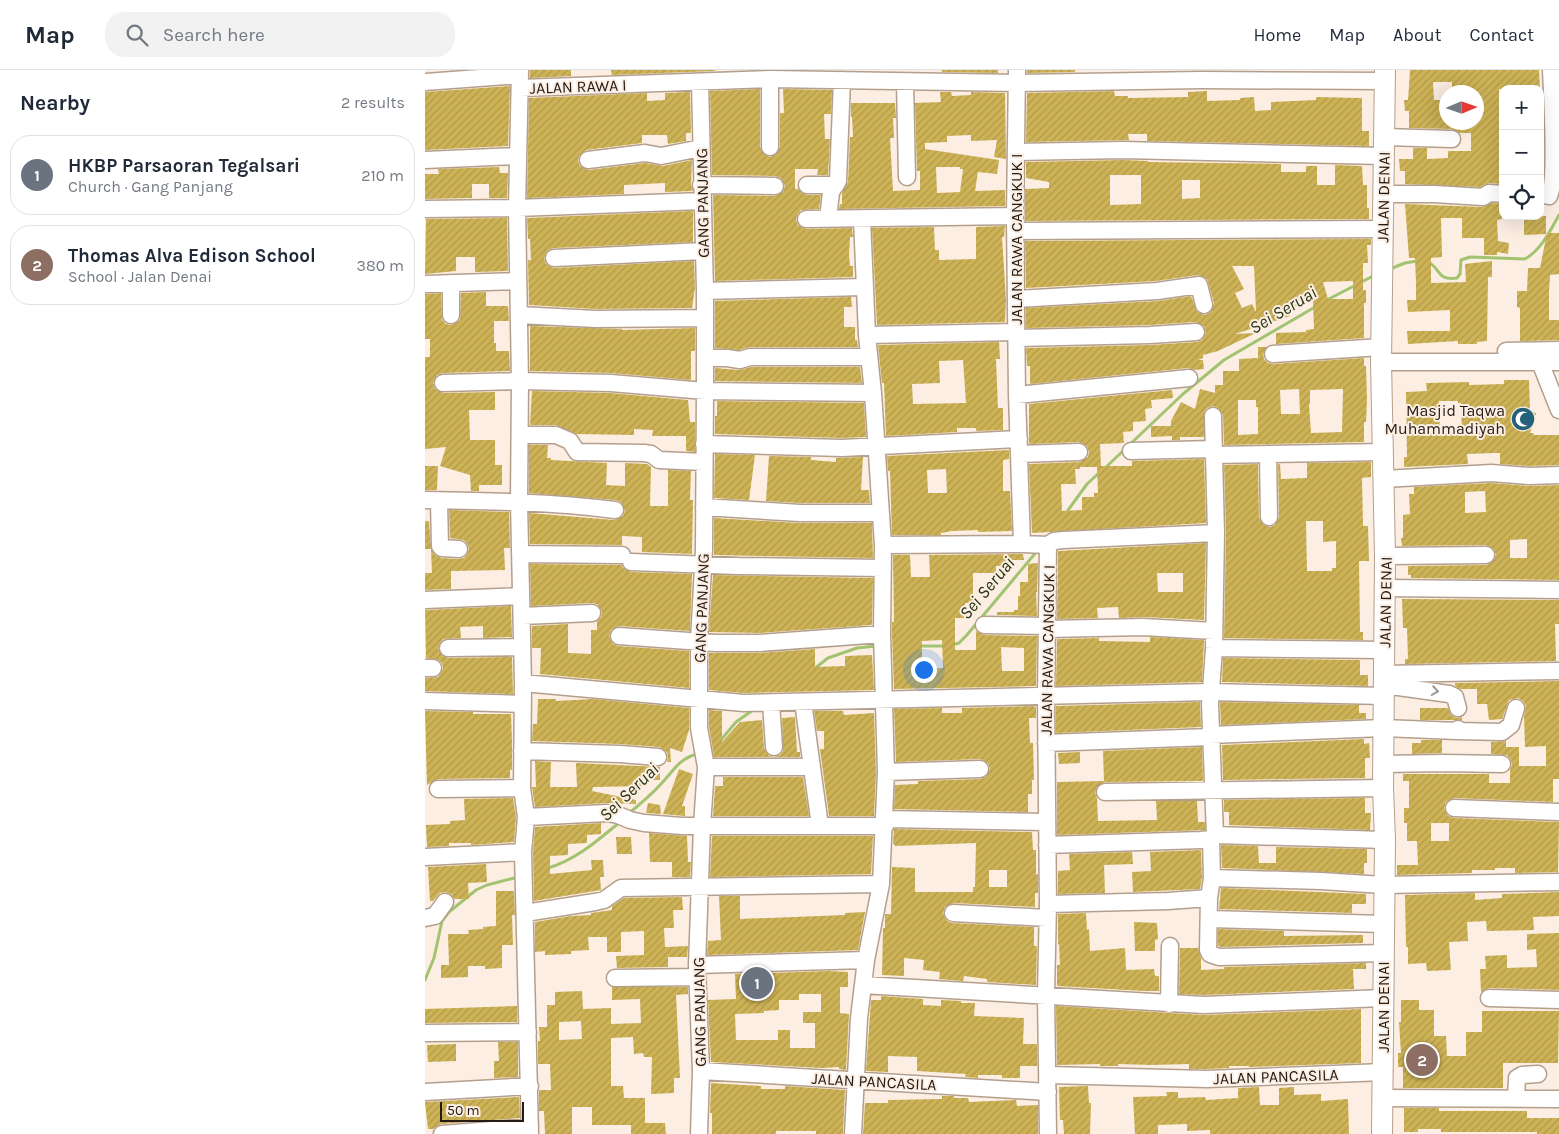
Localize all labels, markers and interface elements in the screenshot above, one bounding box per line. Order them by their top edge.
search box [105,12,455,57]
text: Map [25,21,75,49]
icon: search [123,21,151,49]
text: Search here [163,24,265,46]
text: Home [1253,24,1301,46]
text: Map [1329,24,1365,46]
text: About [1393,24,1442,46]
text: Contact [1470,24,1534,46]
street label: JALAN RAWA I [529,75,627,98]
north arrow [1439,85,1484,130]
map controls [1499,85,1544,220]
button: + [1499,85,1544,130]
text: Nearby [20,91,90,115]
text: 2 results [341,93,405,112]
button: − [1499,130,1544,175]
street label: GANG PANJANG [692,148,713,258]
street label: JALAN DENAI [1373,151,1394,243]
street label: JALAN RAWA CANGKUK I [1007,154,1026,324]
text: HKBP Parsaoran Tegalsari [68,155,300,177]
text: 1 [34,166,40,185]
text: 210 m [361,166,404,185]
button: locate [1499,175,1544,220]
text: Church · Gang Panjang [68,177,233,196]
text: Thomas Alva Edison School [68,245,316,267]
text: 2 [32,256,42,275]
text: 380 m [356,256,404,275]
text: School · Jalan Denai [68,267,212,286]
water label: Sei Seruai [1245,281,1321,339]
place label: Masjid Taqwa Muhammadiyah [1384,401,1505,438]
mosque icon: Masjid Taqwa Muhammadiyah [1510,406,1536,432]
water label: Sei Seruai [955,552,1020,624]
street label: GANG PANJANG [690,553,713,663]
street label: JALAN DENAI [1375,556,1396,648]
street label: JALAN RAWA CANGKUK I [1037,564,1058,736]
your location [911,657,937,683]
one-way arrow [1431,686,1439,696]
water label: Sei Seruai [594,758,664,826]
street label: GANG PANJANG [689,957,710,1067]
street label: JALAN DENAI [1374,961,1393,1053]
pin: 1 [741,964,773,1002]
pin: 2 [1406,1041,1438,1079]
street label: JALAN PANCASILA [1213,1065,1339,1088]
street label: JALAN PANCASILA [811,1069,937,1094]
scale bar [440,1099,524,1122]
text: 50 m [447,1102,480,1119]

